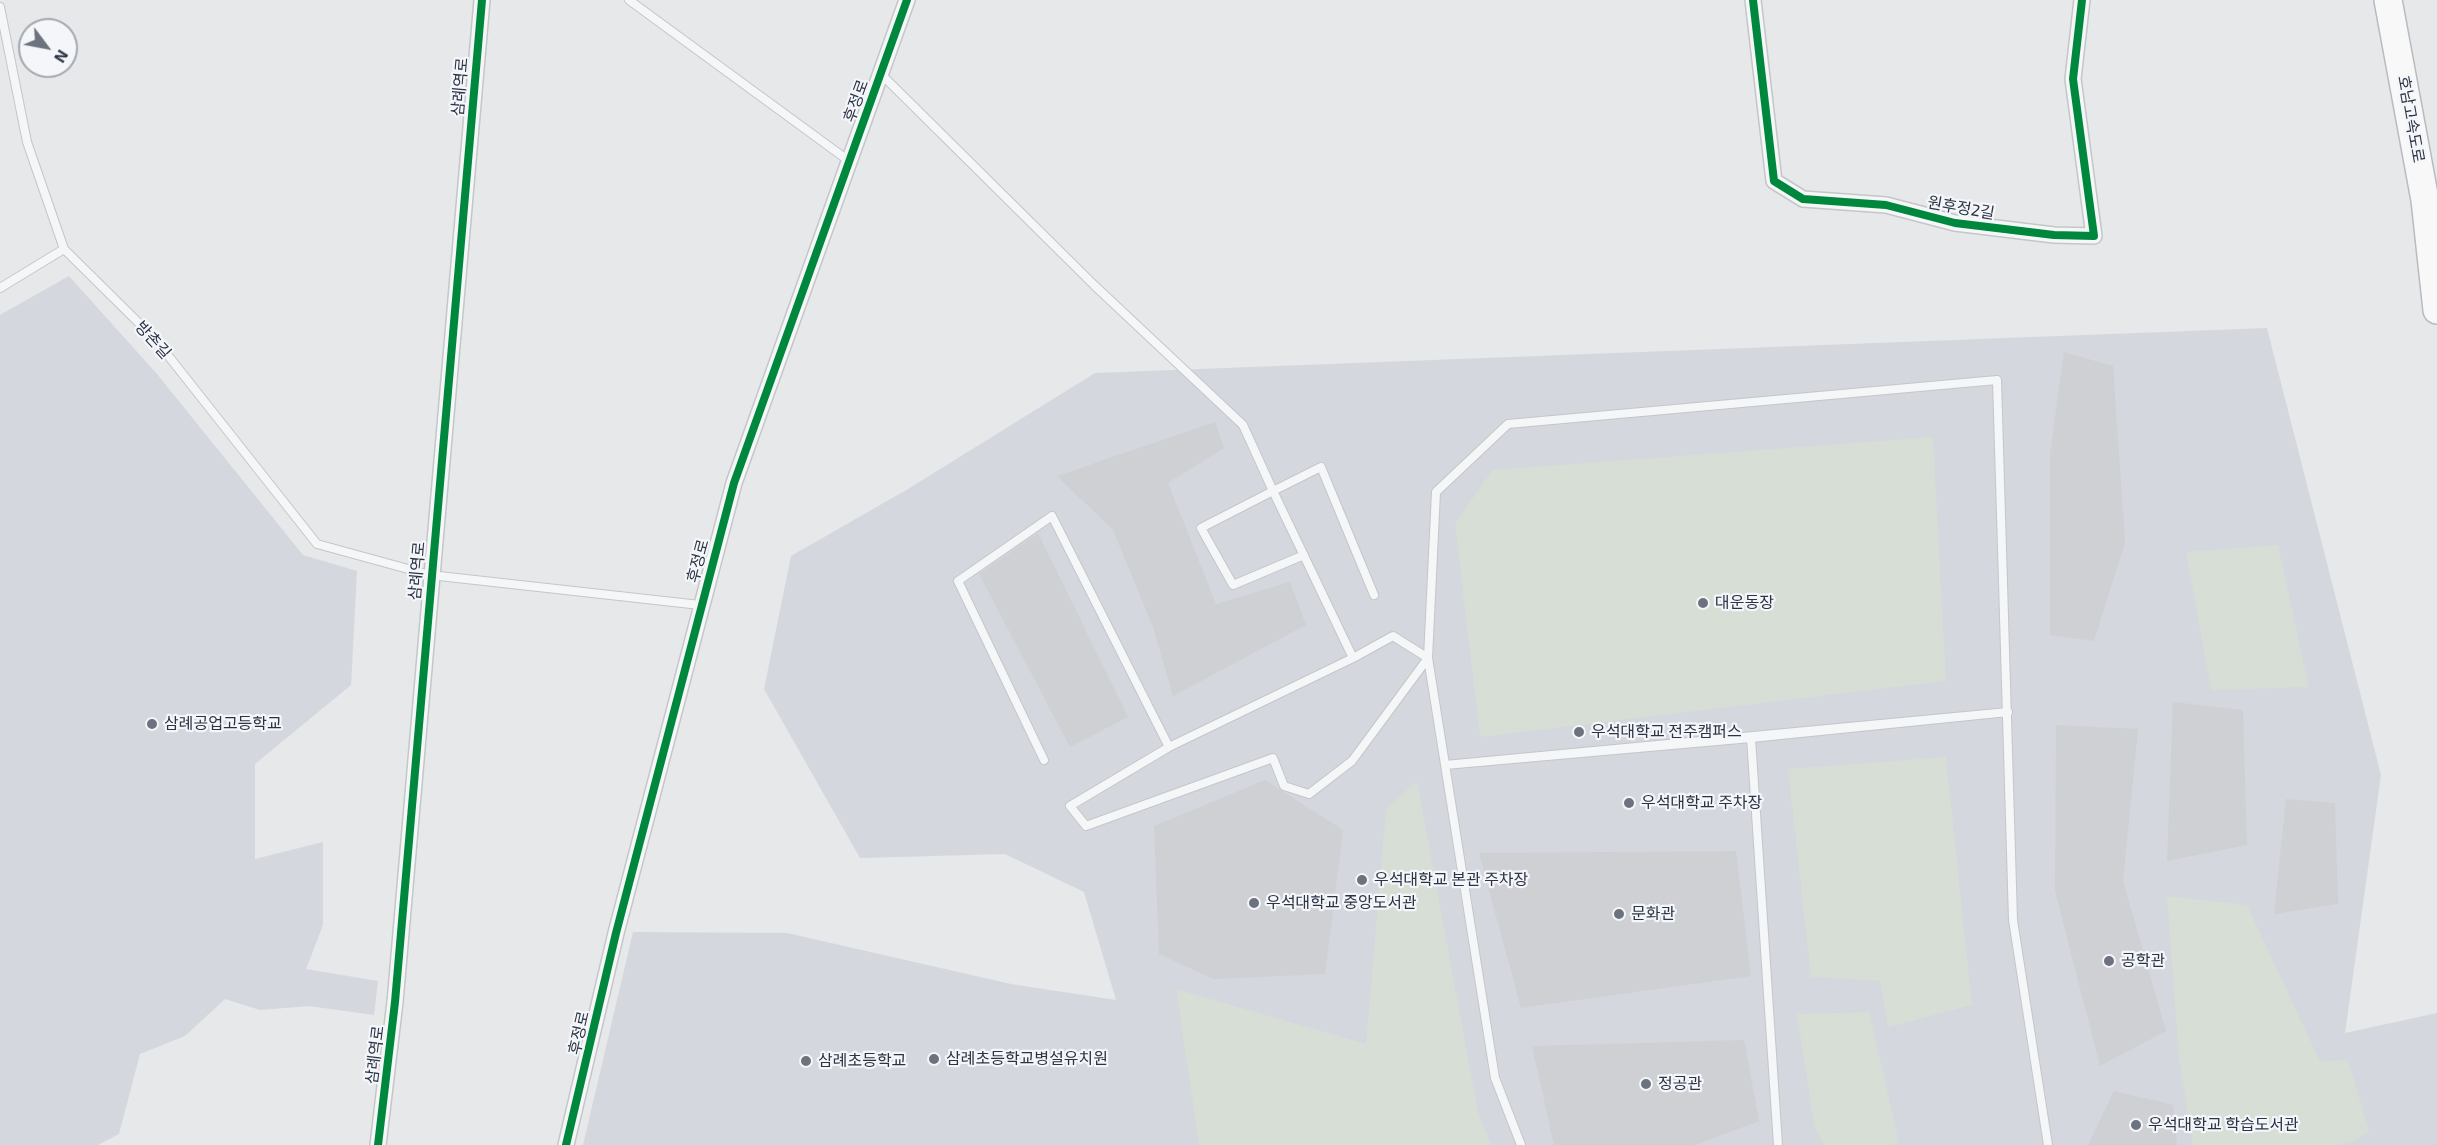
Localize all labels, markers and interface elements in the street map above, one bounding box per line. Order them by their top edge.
north arrow [18,18,78,78]
text: N [51,47,73,67]
street label: 삼례역로 [448,57,472,117]
street label: 호남고속도로 [2394,74,2428,164]
street label: 후정로 [839,77,873,125]
street label: 원후정2길 [1926,193,1996,223]
street label: 방촌길 [131,317,175,363]
street label: 후정로 [683,537,713,585]
street label: 삼례역로 [405,541,429,601]
place label: 대운동장 [1715,593,1774,613]
marker: 대운동장 [1696,596,1710,610]
place label: 삼례공업고등학교 [164,714,282,734]
marker: 삼례공업고등학교 [145,717,159,731]
place label: 우석대학교 전주캠퍼스 [1591,722,1742,742]
marker: 우석대학교 전주캠퍼스 [1572,725,1586,739]
place label: 우석대학교 주차장 [1641,793,1762,813]
marker: 우석대학교 주차장 [1622,796,1636,810]
place label: 우석대학교 본관 주차장 [1374,870,1528,890]
marker: 우석대학교 본관 주차장 [1355,873,1369,887]
place label: 우석대학교 중앙도서관 [1266,893,1417,913]
marker: 우석대학교 중앙도서관 [1247,896,1261,910]
place label: 문화관 [1631,904,1675,924]
marker: 문화관 [1612,907,1626,921]
place label: 공학관 [2121,951,2165,971]
marker: 공학관 [2102,954,2116,968]
street label: 후정로 [565,1009,593,1057]
street label: 삼례역로 [362,1025,388,1085]
place label: 삼례초등학교병설유치원 [946,1049,1108,1069]
place label: 삼례초등학교 [818,1051,906,1071]
marker: 삼례초등학교병설유치원 [927,1052,941,1066]
marker: 삼례초등학교 [799,1054,813,1068]
place label: 정공관 [1658,1074,1702,1094]
marker: 정공관 [1639,1077,1653,1091]
place label: 우석대학교 학습도서관 [2148,1115,2299,1135]
marker: 우석대학교 학습도서관 [2129,1118,2143,1132]

